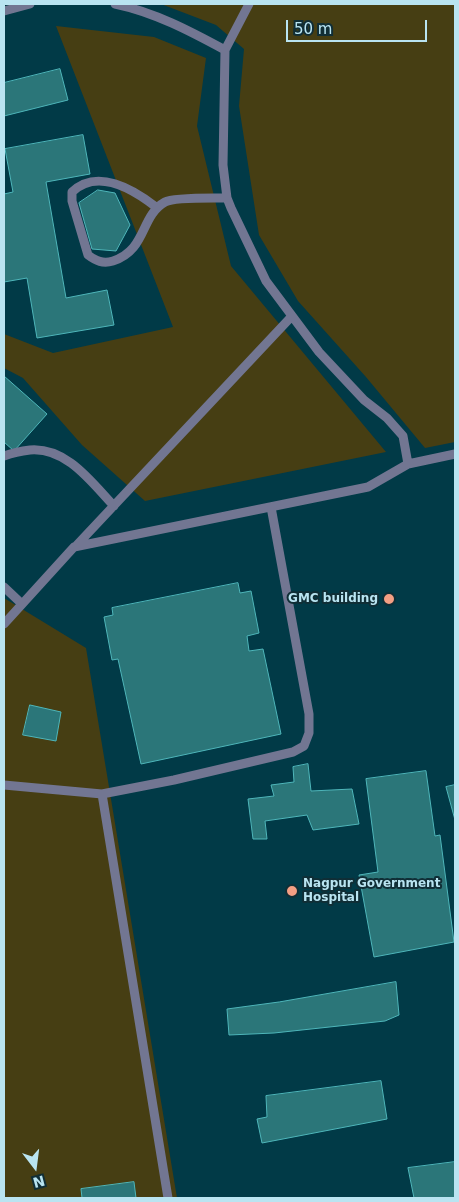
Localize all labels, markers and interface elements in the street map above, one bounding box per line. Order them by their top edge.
scale bar [289,10,430,42]
text: 50 m [294,20,332,38]
place label: GMC building [288,592,378,606]
marker: GMC building [382,592,396,606]
place label: Nagpur Government Hospital [303,877,440,905]
marker: Nagpur Government Hospital [285,884,299,898]
north arrow [10,1142,60,1192]
text: N [31,1172,47,1191]

